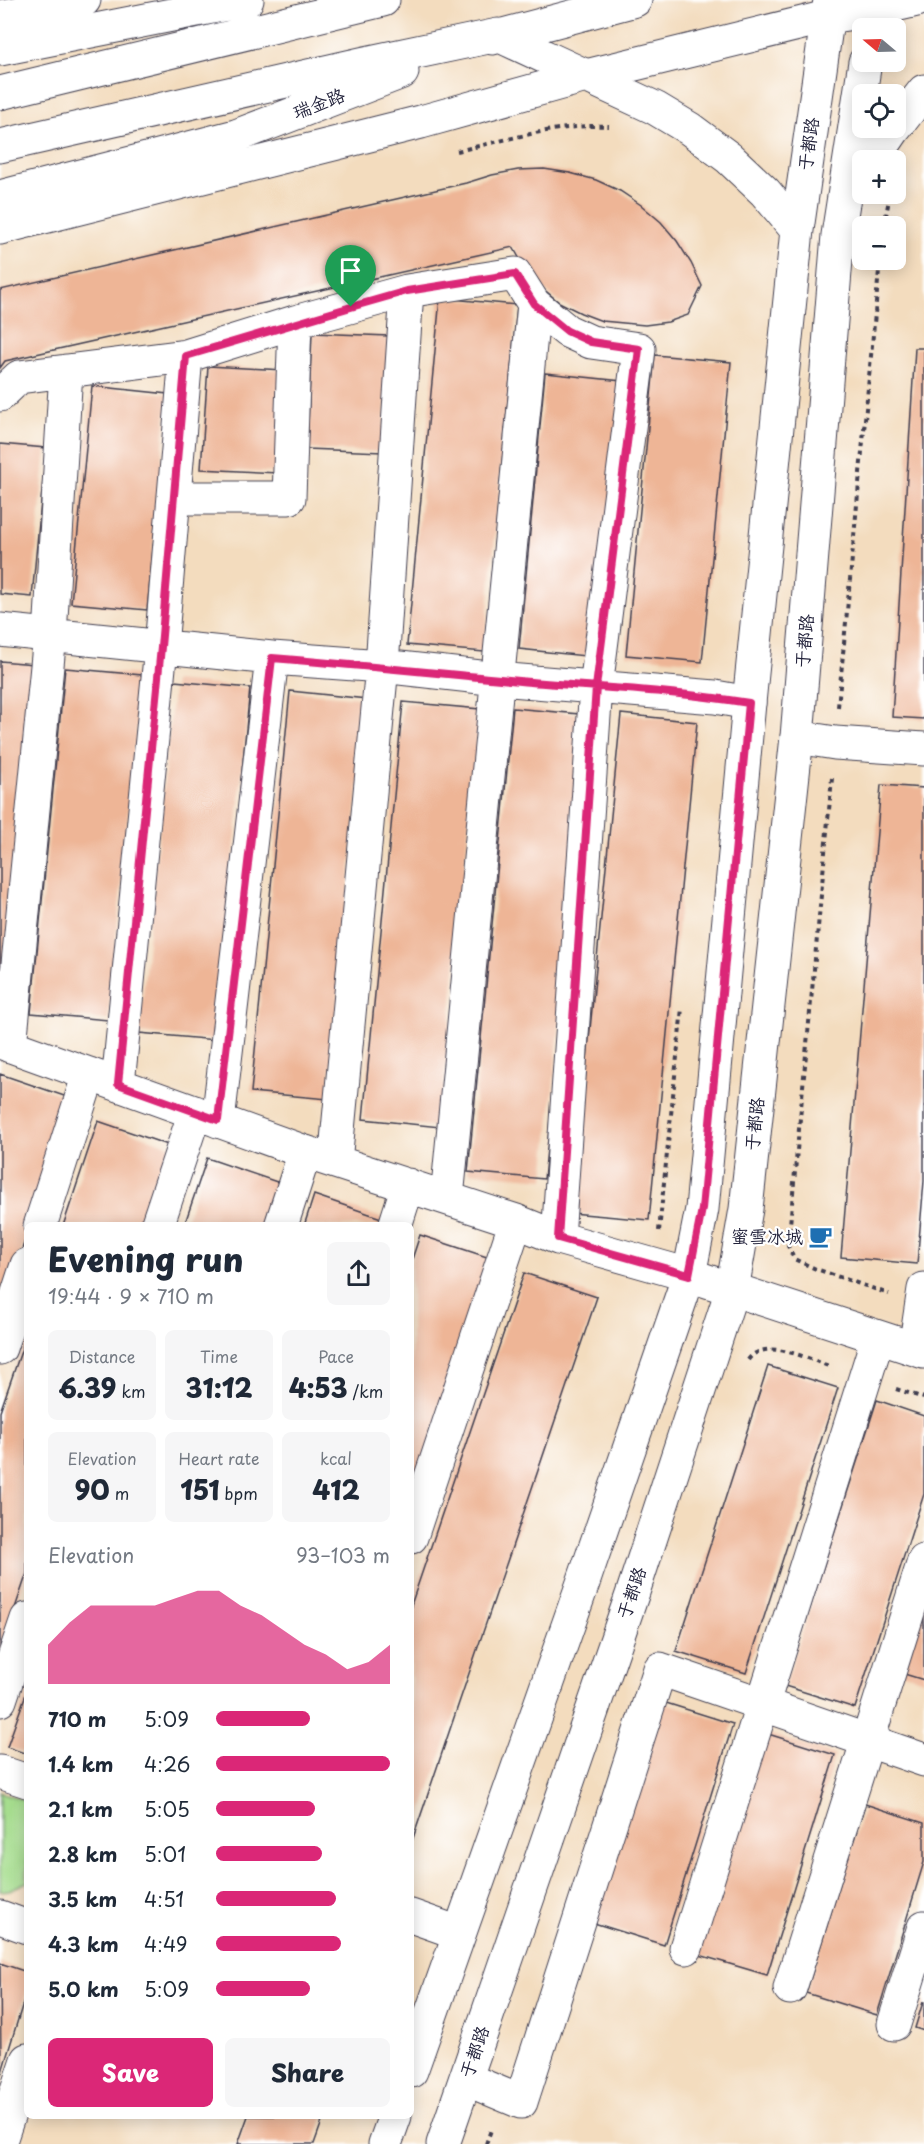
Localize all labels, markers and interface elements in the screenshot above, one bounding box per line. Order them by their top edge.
north arrow [852,18,906,72]
map controls [852,18,906,270]
street label: 瑞金路 [288,80,349,125]
button: locate [852,84,906,138]
street label: 于都路 [790,115,825,172]
button: + [852,150,906,204]
button: − [852,216,906,270]
pin [325,245,376,307]
icon: arrive [334,254,367,287]
street label: 于都路 [788,613,819,669]
street label: 于都路 [737,1096,770,1152]
place label: 蜜雪冰城 [731,1222,803,1249]
cafe icon: 蜜雪冰城 [808,1224,834,1250]
text: Evening run [48,1233,243,1283]
button: share [327,1242,390,1305]
text: 19:44 · 9 × 710 m [48,1281,214,1311]
text: Distance [68,1344,136,1368]
text: Time [200,1344,238,1368]
text: Pace [318,1344,354,1368]
text: 6.39 [58,1368,116,1407]
text: 31:12 [186,1368,252,1407]
text: 4:53 [289,1368,347,1407]
text: km [116,1379,146,1403]
text: /km [347,1379,383,1403]
text: Elevation [67,1446,137,1470]
text: Heart rate [179,1446,259,1470]
text: kcal [320,1446,352,1470]
text: 90 [75,1470,110,1509]
text: 151 [180,1470,219,1509]
text: 412 [312,1470,360,1509]
text: m [110,1481,129,1505]
text: bpm [219,1481,258,1505]
text: Elevation [48,1540,134,1570]
text: 93–103 m [296,1540,390,1570]
street label: 于都路 [609,1563,652,1622]
text: 710 m [48,1704,106,1734]
text: 5:09 [144,1704,189,1734]
text: 1.4 km [48,1749,114,1779]
text: 4:26 [144,1749,190,1779]
text: 2.1 km [48,1794,113,1824]
text: 5:05 [144,1794,190,1824]
text: 2.8 km [48,1839,117,1869]
text: 5:01 [144,1839,186,1869]
text: 3.5 km [48,1884,117,1914]
text: 4:51 [144,1884,184,1914]
text: 4.3 km [48,1929,119,1959]
text: 4:49 [144,1929,187,1959]
text: 5.0 km [48,1974,119,2004]
text: 5:09 [144,1974,189,2004]
street label: 于都路 [452,2022,495,2081]
button: Save [48,2038,213,2107]
button: Share [225,2038,390,2107]

